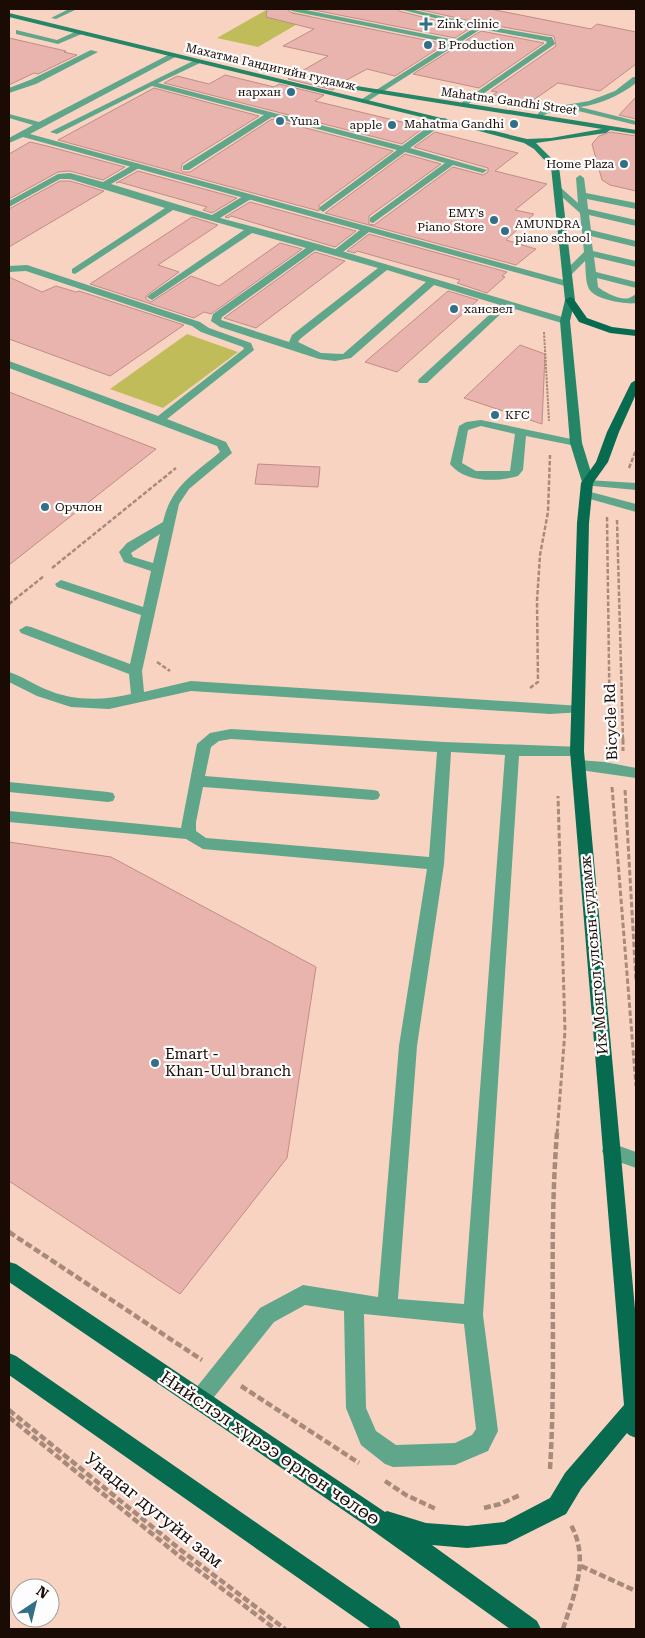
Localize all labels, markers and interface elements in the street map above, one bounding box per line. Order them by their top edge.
marker: Zink clinic [419,17,433,31]
place label: Zink clinic [437,17,499,31]
place label: B Production [438,38,515,52]
marker: B Production [422,39,434,51]
street label: Махатма Гандигийн гудамж [184,41,358,93]
place label: нархан [238,85,281,99]
street label: Mahatma Gandhi Street [440,85,579,118]
marker: нархан [285,86,297,98]
place label: Yuna [290,114,320,128]
marker: Yuna [274,115,286,127]
place label: Mahatma Gandhi [404,117,504,131]
place label: apple [350,118,382,132]
marker: Mahatma Gandhi [508,118,520,130]
marker: apple [386,119,398,131]
place label: Home Plaza [546,157,614,171]
marker: Home Plaza [618,158,630,170]
place label: EMY's Piano Store [417,206,484,234]
marker: EMY's Piano Store [488,214,500,226]
place label: AMUNDRA piano school [515,217,590,245]
marker: AMUNDRA piano school [499,225,511,237]
place label: хансвел [464,302,513,316]
marker: хансвел [448,303,460,315]
place label: KFC [505,408,530,422]
marker: KFC [489,409,501,421]
place label: Орчлон [55,500,103,514]
marker: Орчлон [39,501,51,513]
street label: Bicycle Rd [601,683,621,761]
street label: Их Монгол улсын гудамж [576,854,612,1056]
place label: Emart - Khan-Uul branch [165,1045,292,1080]
marker: Emart - Khan-Uul branch [149,1057,161,1069]
street label: Нийслэл хүрээ өргөн чөлөө [156,1366,384,1529]
street label: Унадаг дугуйн зам [81,1447,228,1572]
north arrow [10,1578,60,1628]
text: N [33,1583,52,1602]

